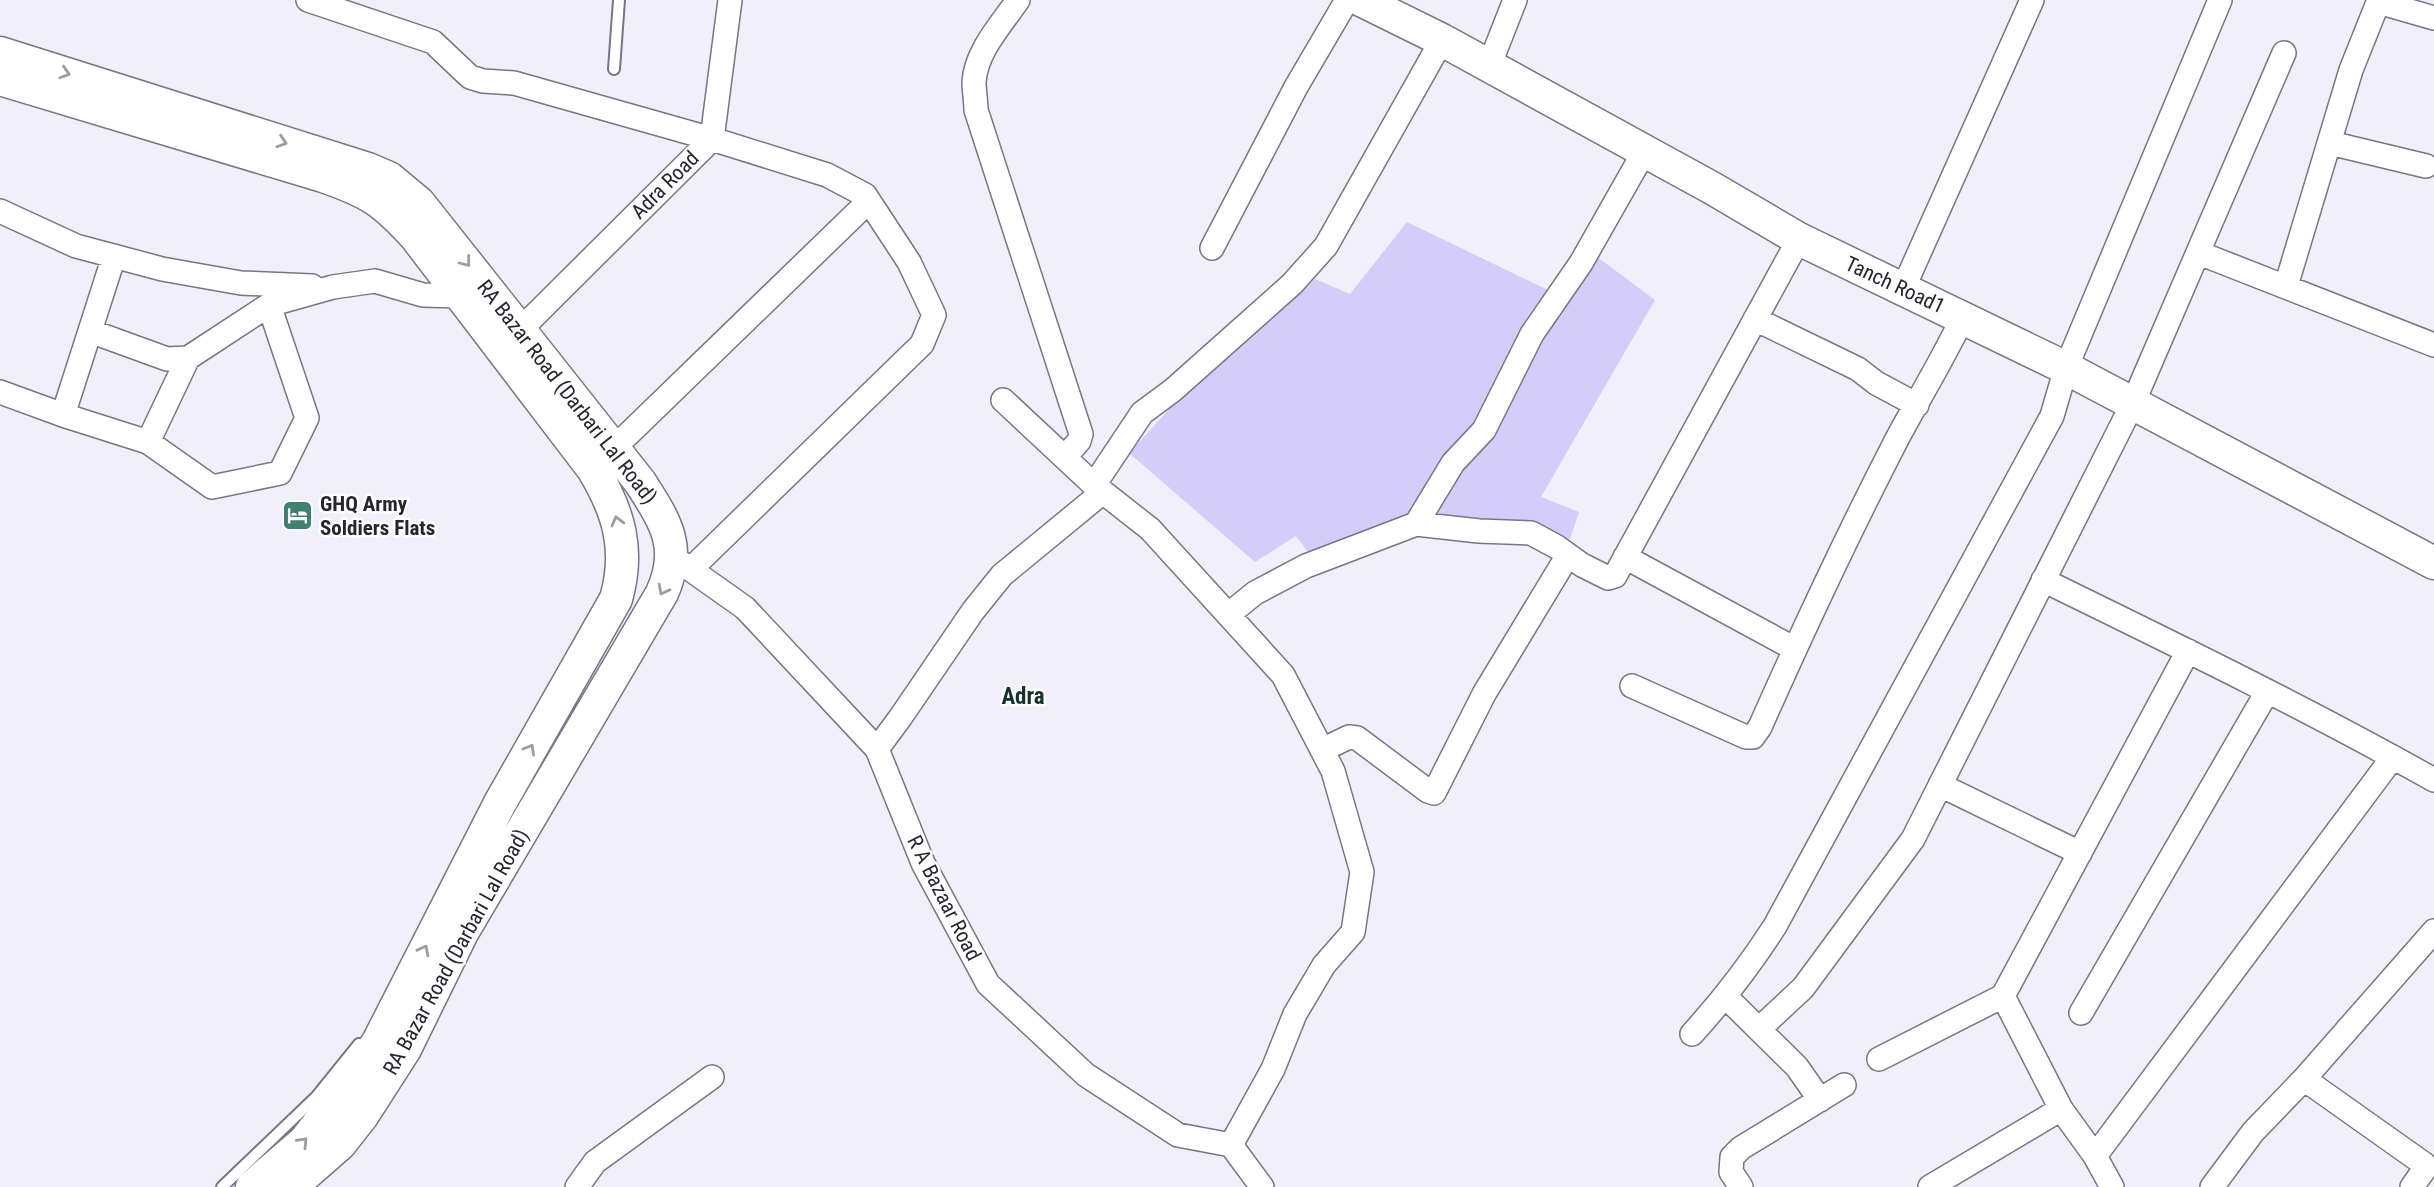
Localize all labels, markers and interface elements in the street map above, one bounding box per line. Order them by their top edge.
one-way arrow [58,65,71,79]
one-way arrow [276,133,288,148]
street label: Adra Road [626,146,704,224]
street label: Tanch Road1 [1841,251,1949,319]
one-way arrow [458,253,470,266]
street label: RA Bazar Road (Darbari Lal Road) [472,275,662,509]
place label: GHQ Army Soldiers Flats [320,492,435,540]
hotel icon: GHQ Army Soldiers Flats [280,499,314,533]
one-way arrow [611,516,625,528]
one-way arrow [657,583,671,595]
district label: Adra [1001,683,1045,710]
one-way arrow [522,744,535,756]
street label: RA Bazar Road (Darbari Lal Road) [378,825,534,1079]
street label: R A Bazaar Road [902,831,986,965]
one-way arrow [415,945,429,957]
one-way arrow [295,1137,308,1150]

